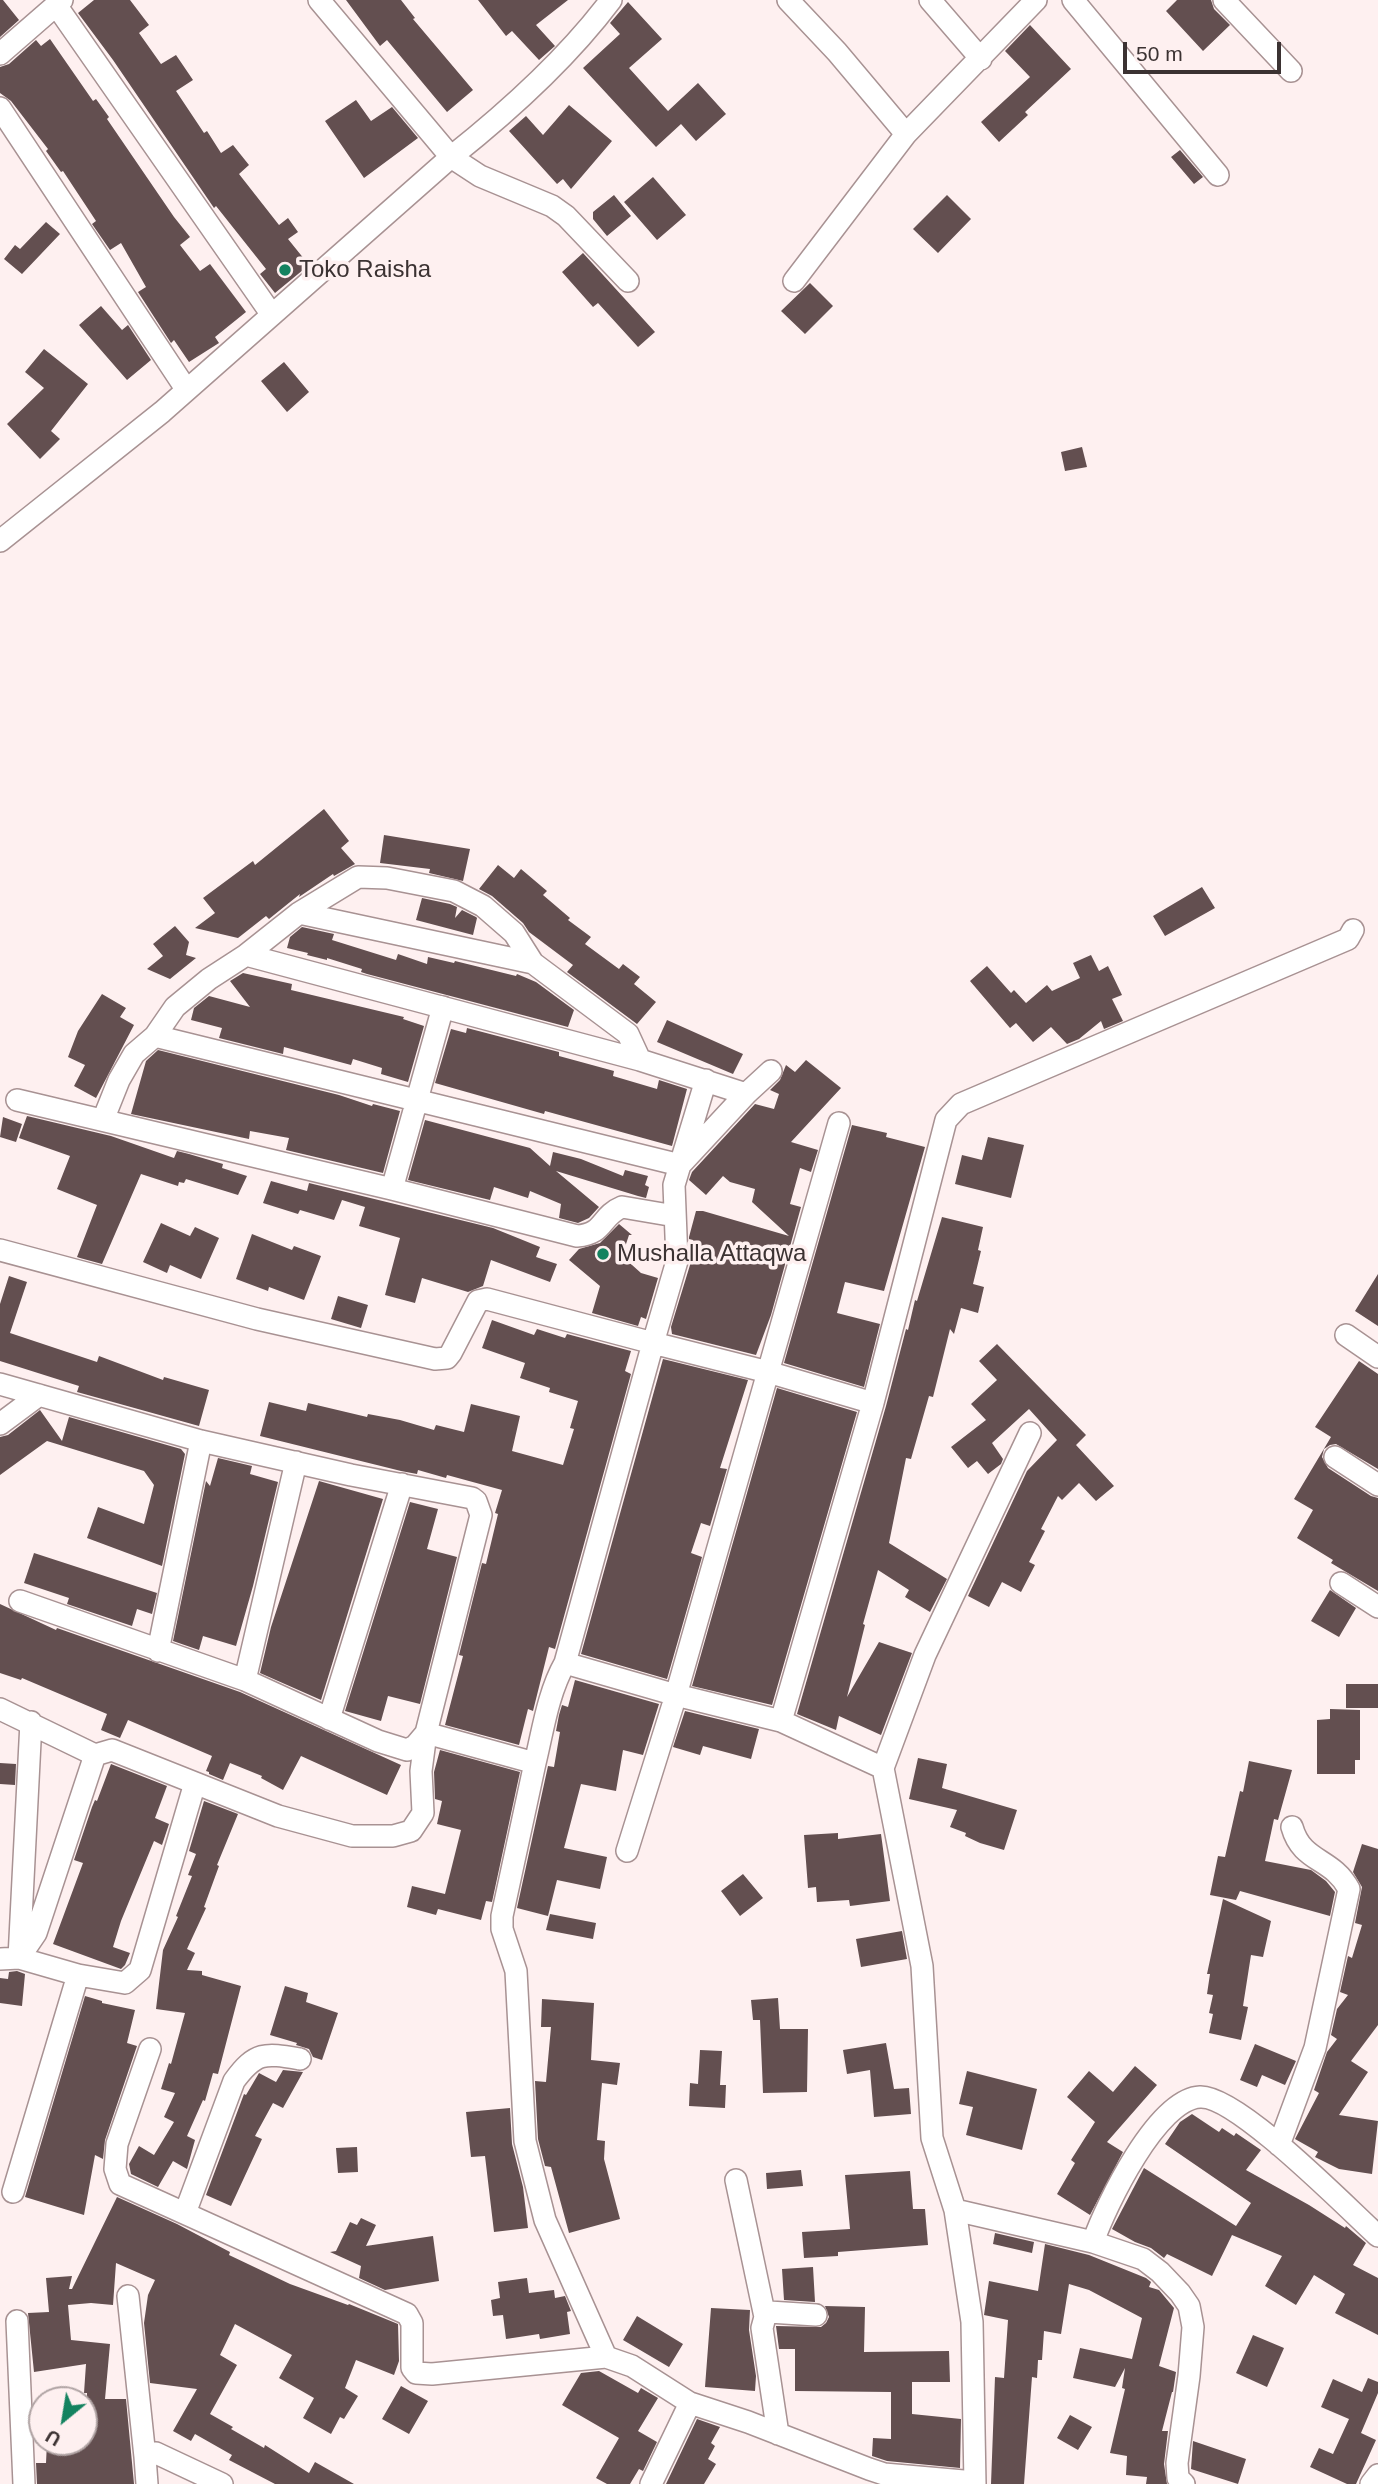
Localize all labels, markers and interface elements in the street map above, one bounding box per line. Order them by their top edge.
scale bar [1126,28,1284,72]
text: 50 m [1136,42,1183,65]
place label: Toko Raisha [299,256,431,284]
marker: Toko Raisha [277,262,293,278]
place label: Mushalla Attaqwa [617,1240,806,1268]
marker: Mushalla Attaqwa [595,1246,611,1262]
north arrow [28,2386,98,2456]
text: U [42,2425,64,2450]

